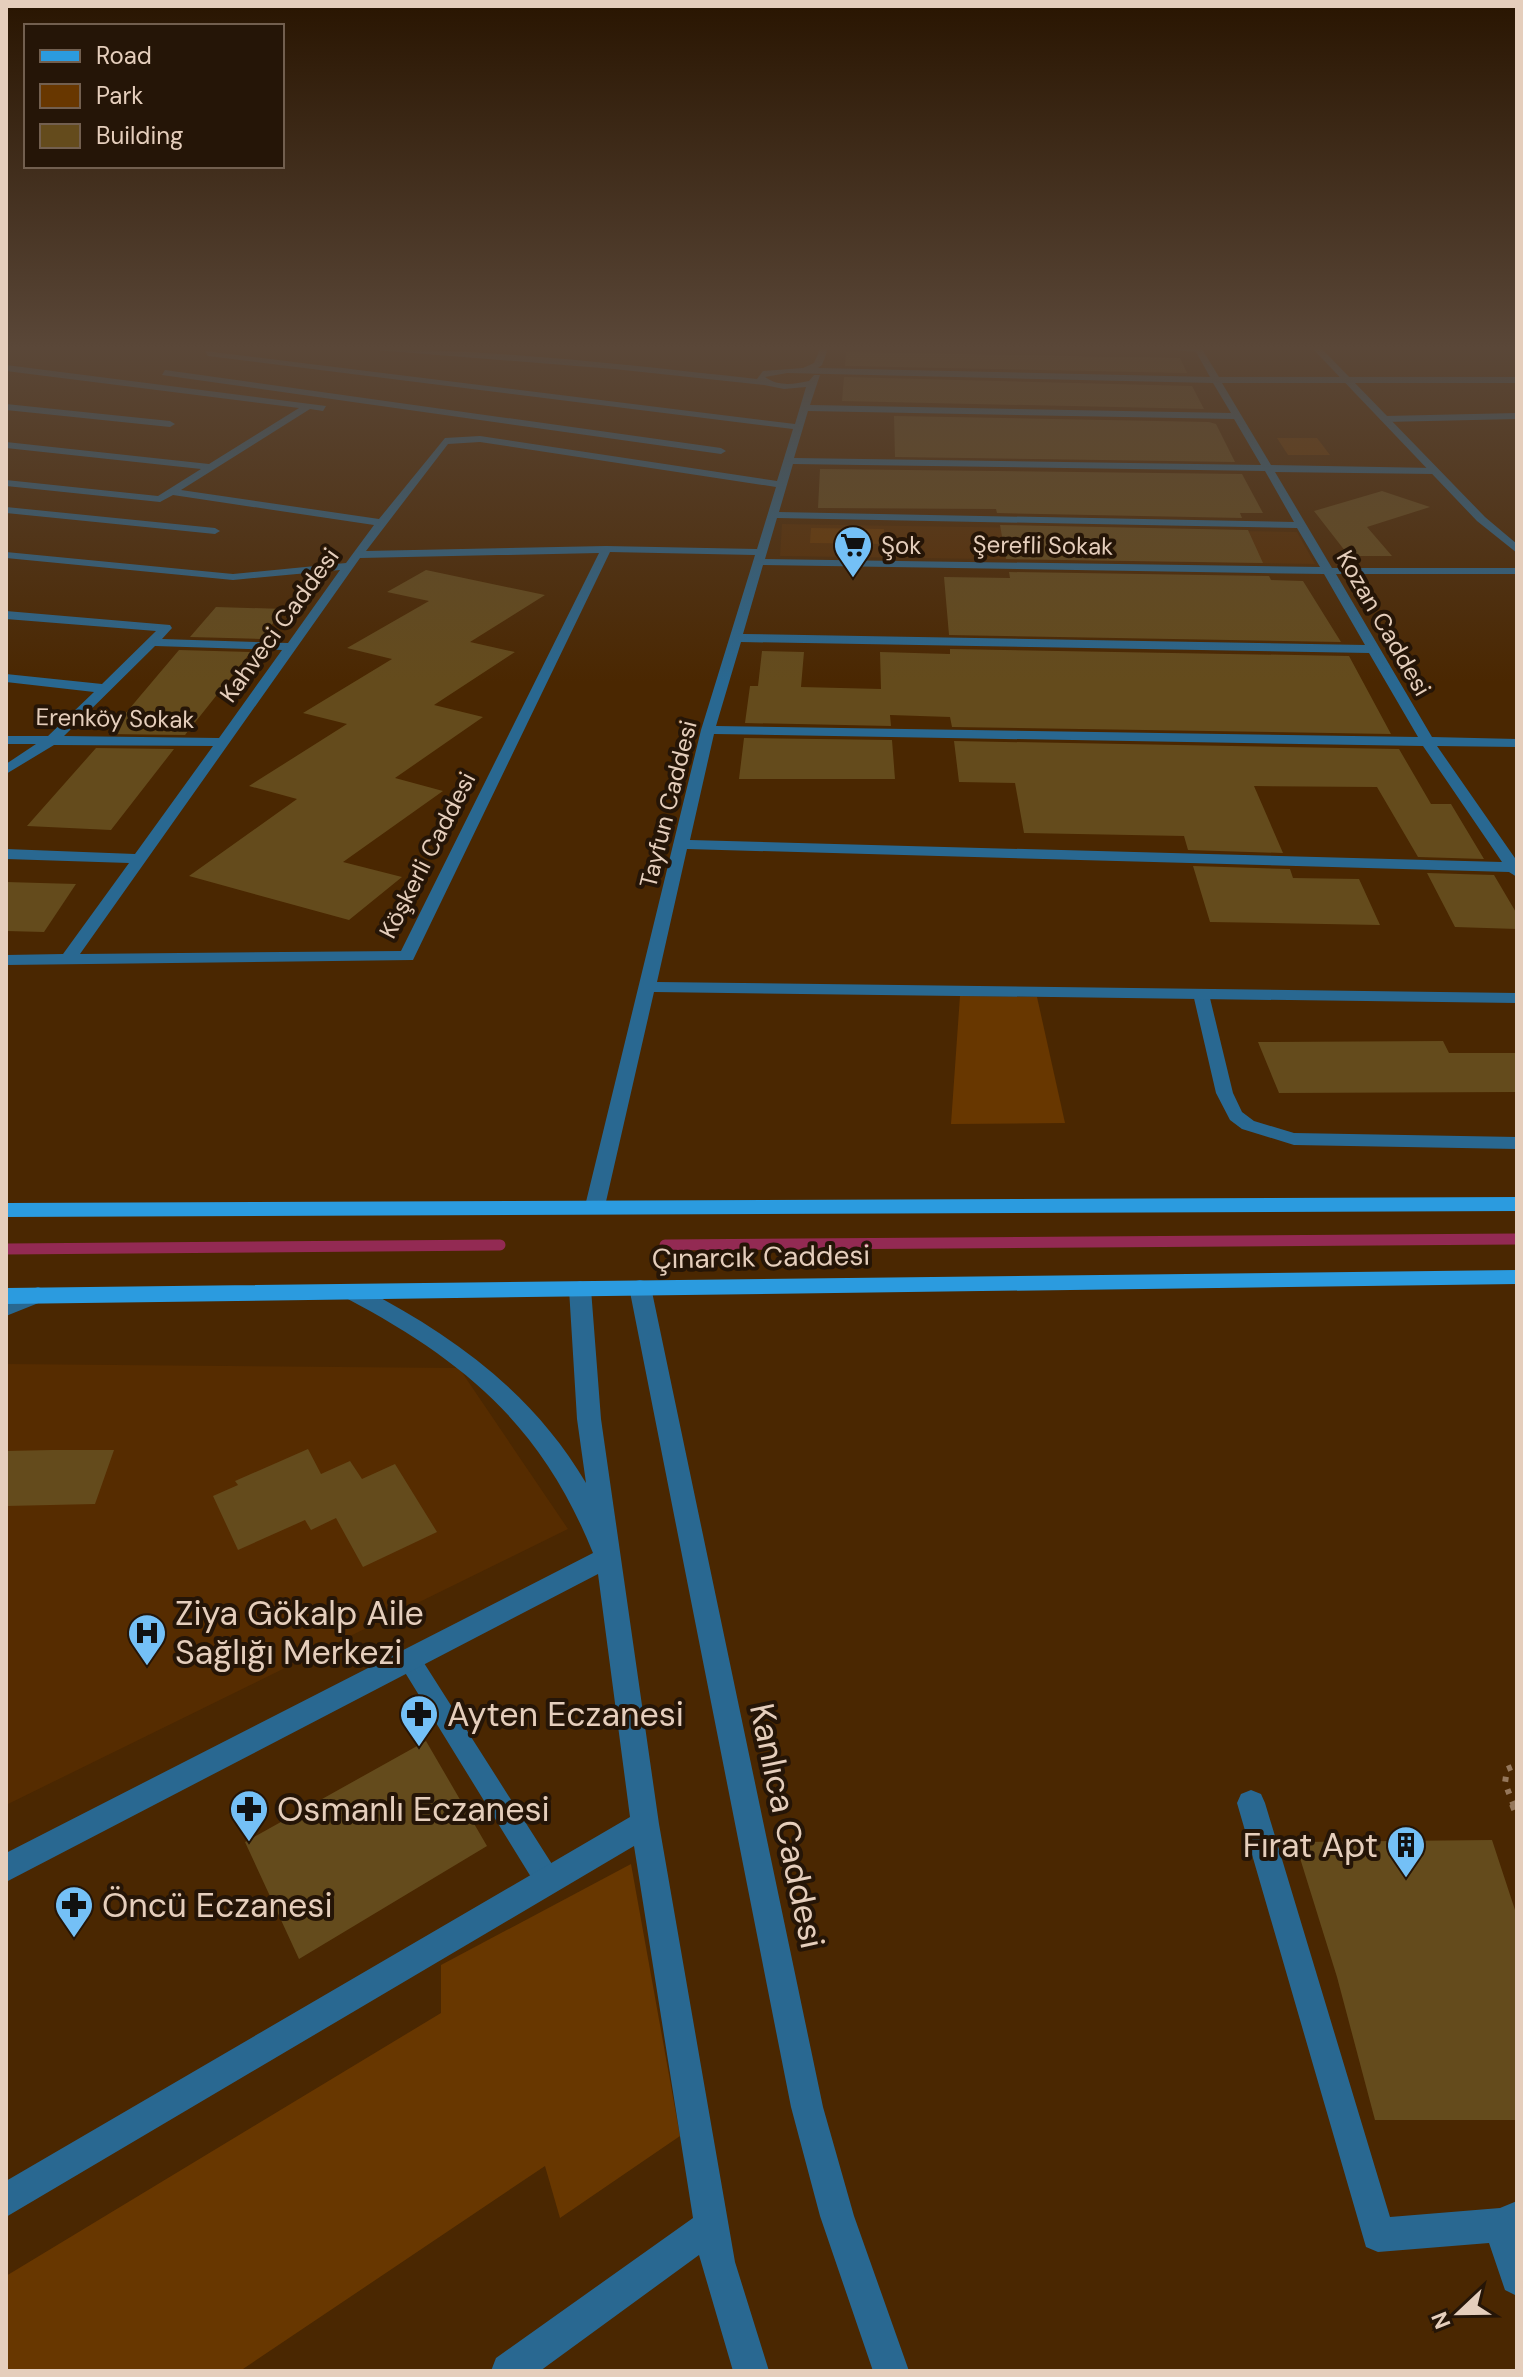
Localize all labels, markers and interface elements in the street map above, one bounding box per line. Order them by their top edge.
legend [24,24,284,168]
text: Road [96,40,152,71]
text: Park [96,80,143,111]
text: Building [96,120,183,151]
supermarket icon: Şok [832,524,874,579]
street label: Şerefli Sokak [972,528,1114,562]
place label: Şok [881,530,921,561]
street label: Kahveci Caddesi [213,542,345,708]
street label: Kozan Caddesi [1330,544,1438,702]
street label: Erenköy Sokak [35,701,195,735]
street label: Tayfun Caddesi [632,717,704,891]
street label: Köşkerli Caddesi [372,767,482,943]
street label: Çınarcık Caddesi [652,1237,870,1277]
place label: Ziya Gökalp Aile Sağlığı Merkezi [175,1591,424,1675]
hospital icon: Ziya Gökalp Aile Sağlığı Merkezi [126,1612,168,1667]
place label: Ayten Eczanesi [447,1692,684,1737]
pharmacy icon: Ayten Eczanesi [398,1693,440,1748]
street label: Kanlıca Caddesi [739,1699,835,1953]
place label: Osmanlı Eczanesi [277,1787,550,1832]
pharmacy icon: Osmanlı Eczanesi [228,1788,270,1843]
place label: Fırat Apt [1243,1823,1378,1868]
building icon: Fırat Apt [1385,1824,1427,1879]
place label: Öncü Eczanesi [102,1883,333,1928]
pharmacy icon: Öncü Eczanesi [53,1884,95,1939]
north arrow [1419,2273,1499,2353]
text: N [1424,2307,1457,2333]

